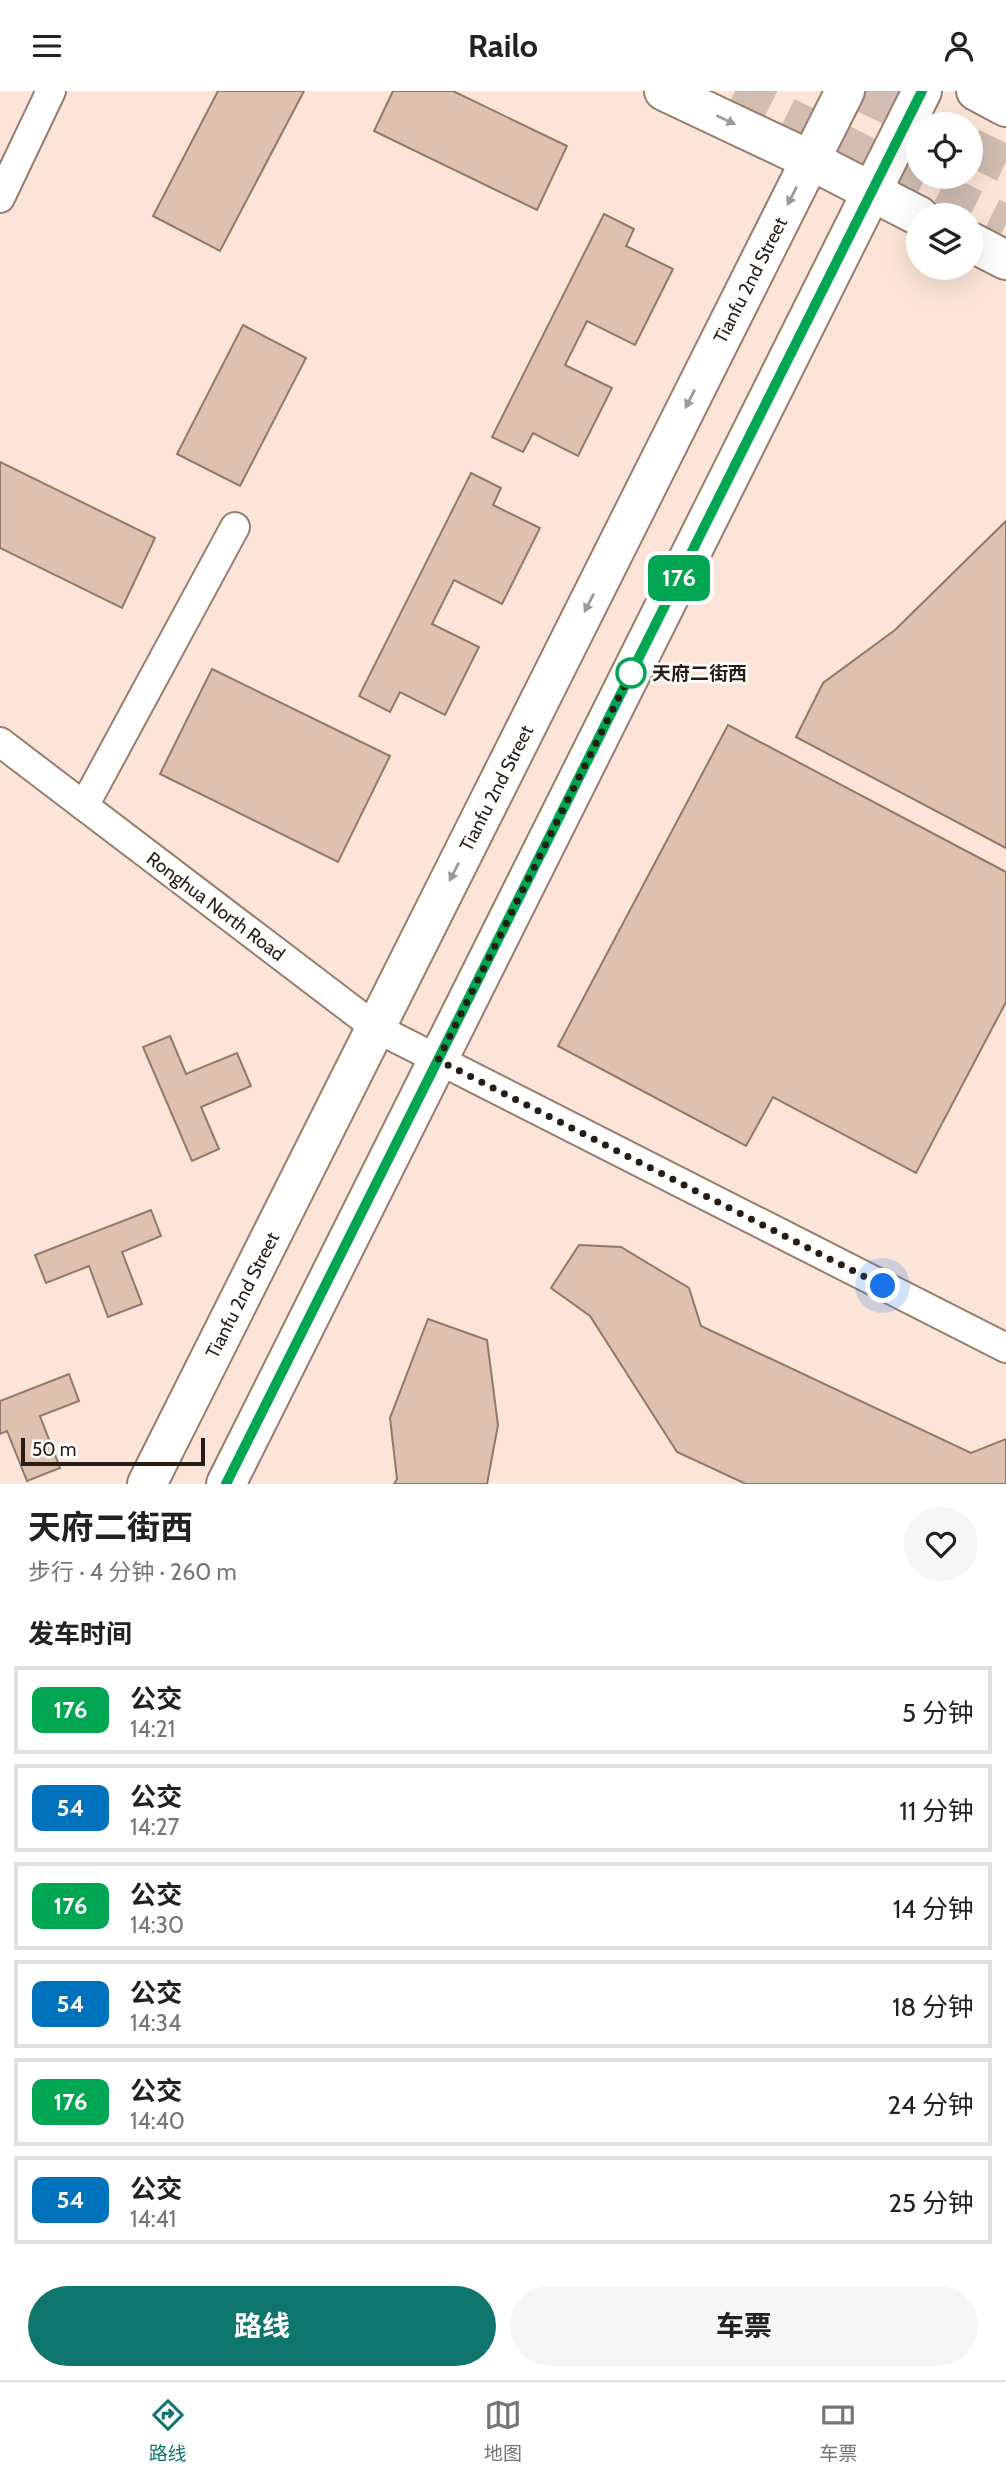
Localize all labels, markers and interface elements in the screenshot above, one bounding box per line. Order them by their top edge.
text: Railo [468,26,538,65]
icon: menu [28,27,66,65]
icon: person [940,27,978,65]
map controls [906,112,983,280]
button: locate [906,112,983,189]
one-way arrow [716,114,736,126]
one-way arrow [787,186,798,206]
button: layers [906,203,983,280]
street label: Tianfu 2nd Street [709,213,792,347]
one-way arrow [685,389,696,409]
line badge: 176 [639,555,719,601]
text: 176 [662,563,696,592]
one-way arrow [583,593,594,613]
marker: 天府二街西 [616,658,646,688]
place label: 天府二街西 [652,662,747,685]
street label: Tianfu 2nd Street [455,721,538,855]
street label: Ronghua North Road [142,847,289,966]
one-way arrow [448,862,459,882]
street label: Tianfu 2nd Street [201,1228,284,1362]
your location [865,1268,900,1303]
scale bar [21,1435,205,1467]
text: 50 m [32,1438,76,1461]
text: 天府二街西 [28,1507,193,1547]
button: heart [904,1507,978,1581]
text: 步行 · 4 分钟 · 260 m [28,1558,237,1586]
text: 发车时间 [28,1618,132,1650]
text: 公交 [130,1683,182,1715]
text: 176 [53,1695,88,1724]
text: 5 分钟 [902,1697,974,1729]
text: 14:21 [130,1715,175,1743]
text: 公交 [130,1781,182,1813]
text: 54 [57,1793,84,1822]
text: 11 分钟 [899,1795,974,1827]
text: 14:27 [130,1813,179,1841]
text: 公交 [130,1879,182,1911]
text: 176 [53,1891,88,1920]
text: 14 分钟 [893,1893,974,1925]
text: 14:30 [130,1911,184,1939]
text: 公交 [130,1977,182,2009]
text: 54 [57,1989,84,2018]
text: 18 分钟 [892,1991,974,2023]
text: 14:34 [130,2009,181,2037]
text: 公交 [130,2075,182,2107]
text: 176 [53,2087,88,2116]
text: 24 分钟 [887,2089,974,2121]
text: 14:40 [130,2107,185,2135]
text: 公交 [130,2173,182,2205]
text: 54 [57,2185,84,2214]
text: 25 分钟 [888,2187,974,2219]
text: 14:41 [130,2205,176,2233]
button: 路线 [28,2286,496,2366]
button: 车票 [510,2286,978,2366]
tab: 路线 [149,2396,187,2465]
tab: 地图 [484,2396,522,2465]
tab: 车票 [819,2396,857,2465]

